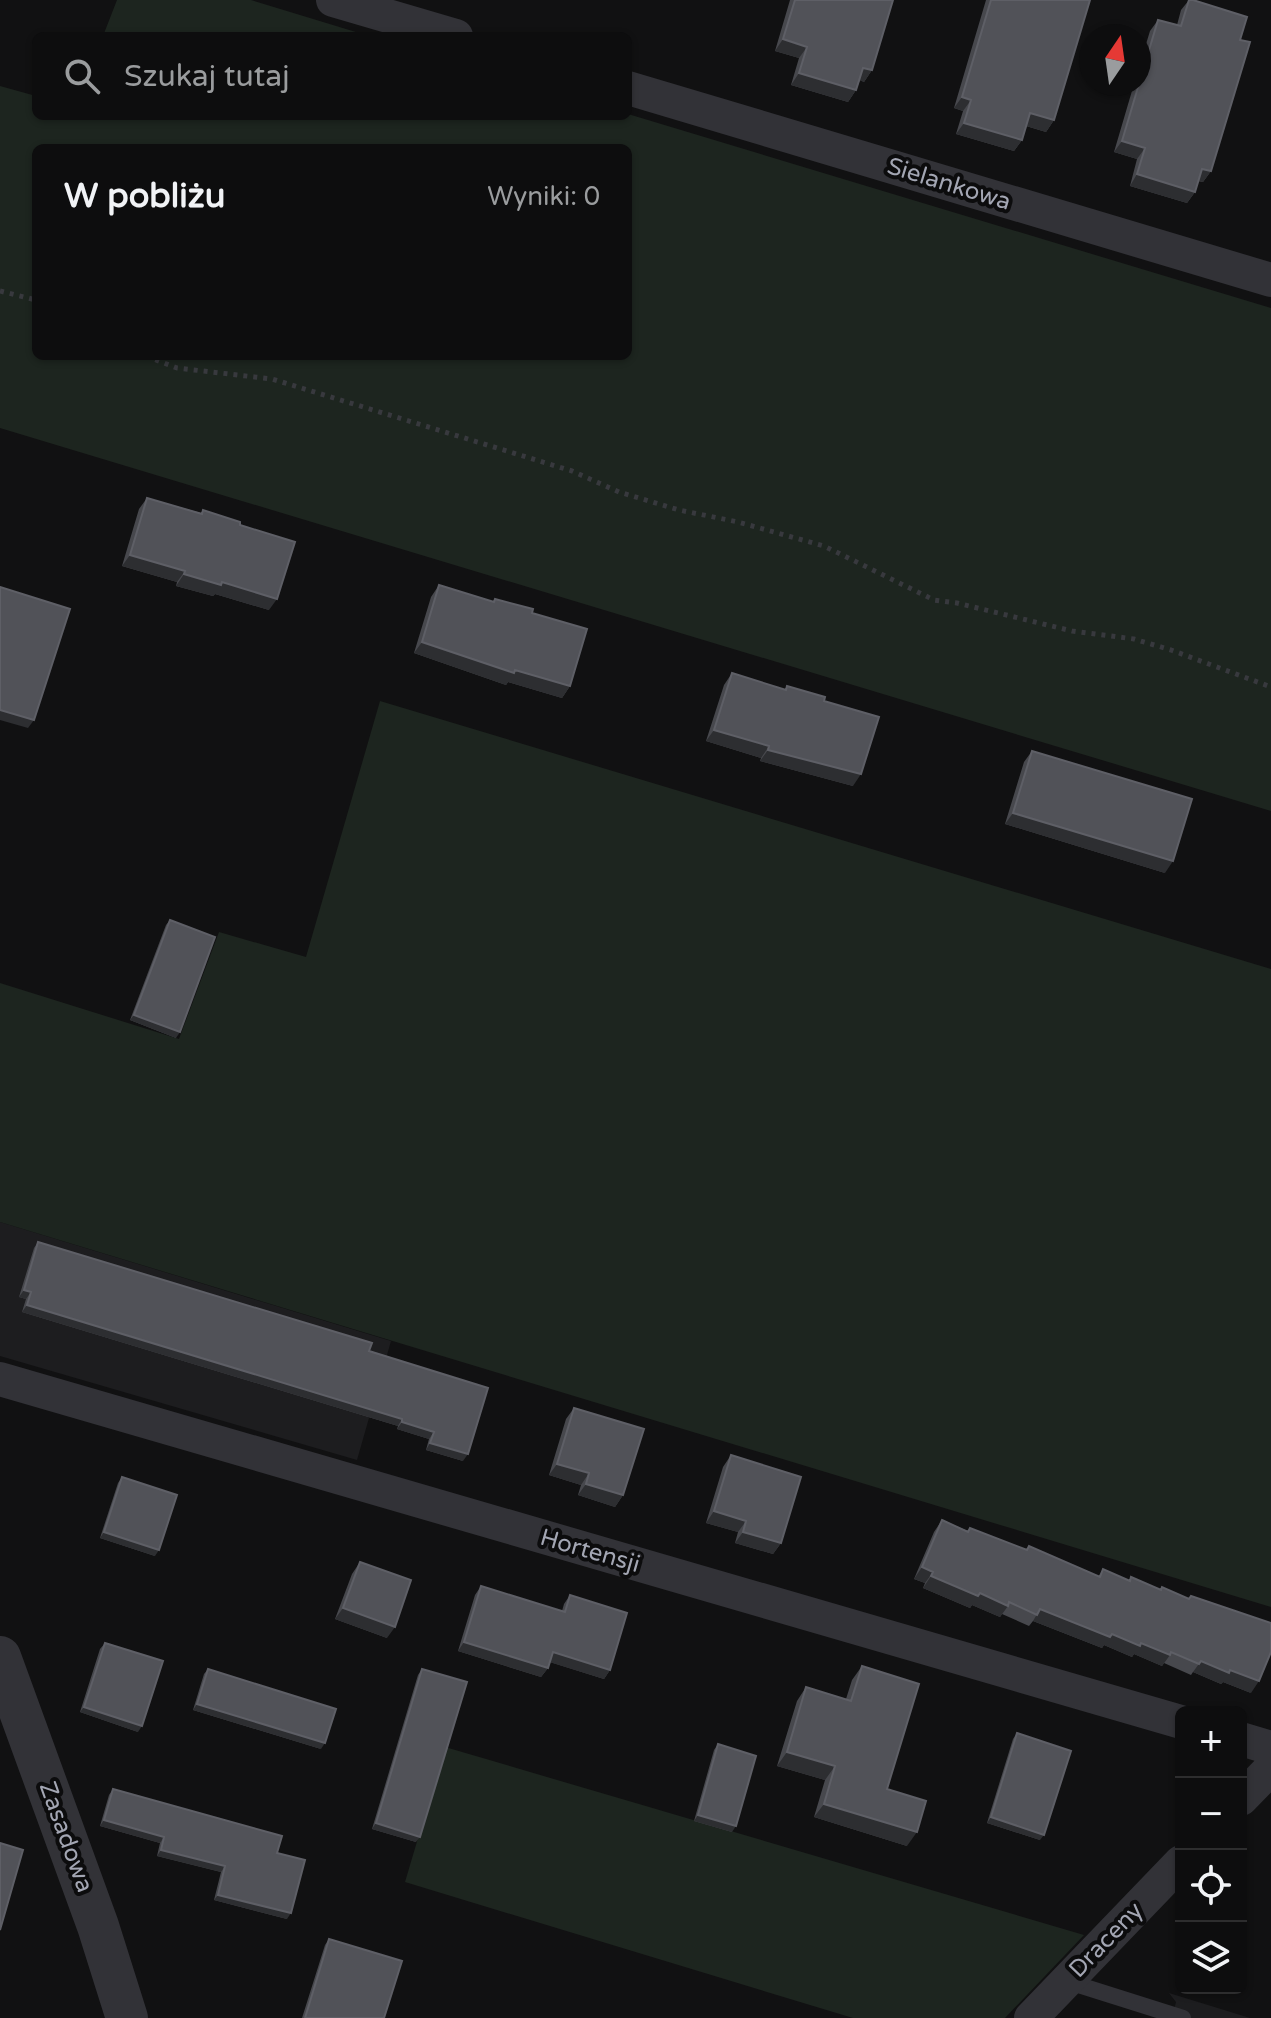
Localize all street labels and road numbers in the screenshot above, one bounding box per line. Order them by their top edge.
street label: Sielankowa [884,151,1014,217]
street label: Hortensji [537,1523,643,1579]
street label: Zasadowa [33,1778,99,1896]
street label: Draceny [1063,1896,1149,1984]

